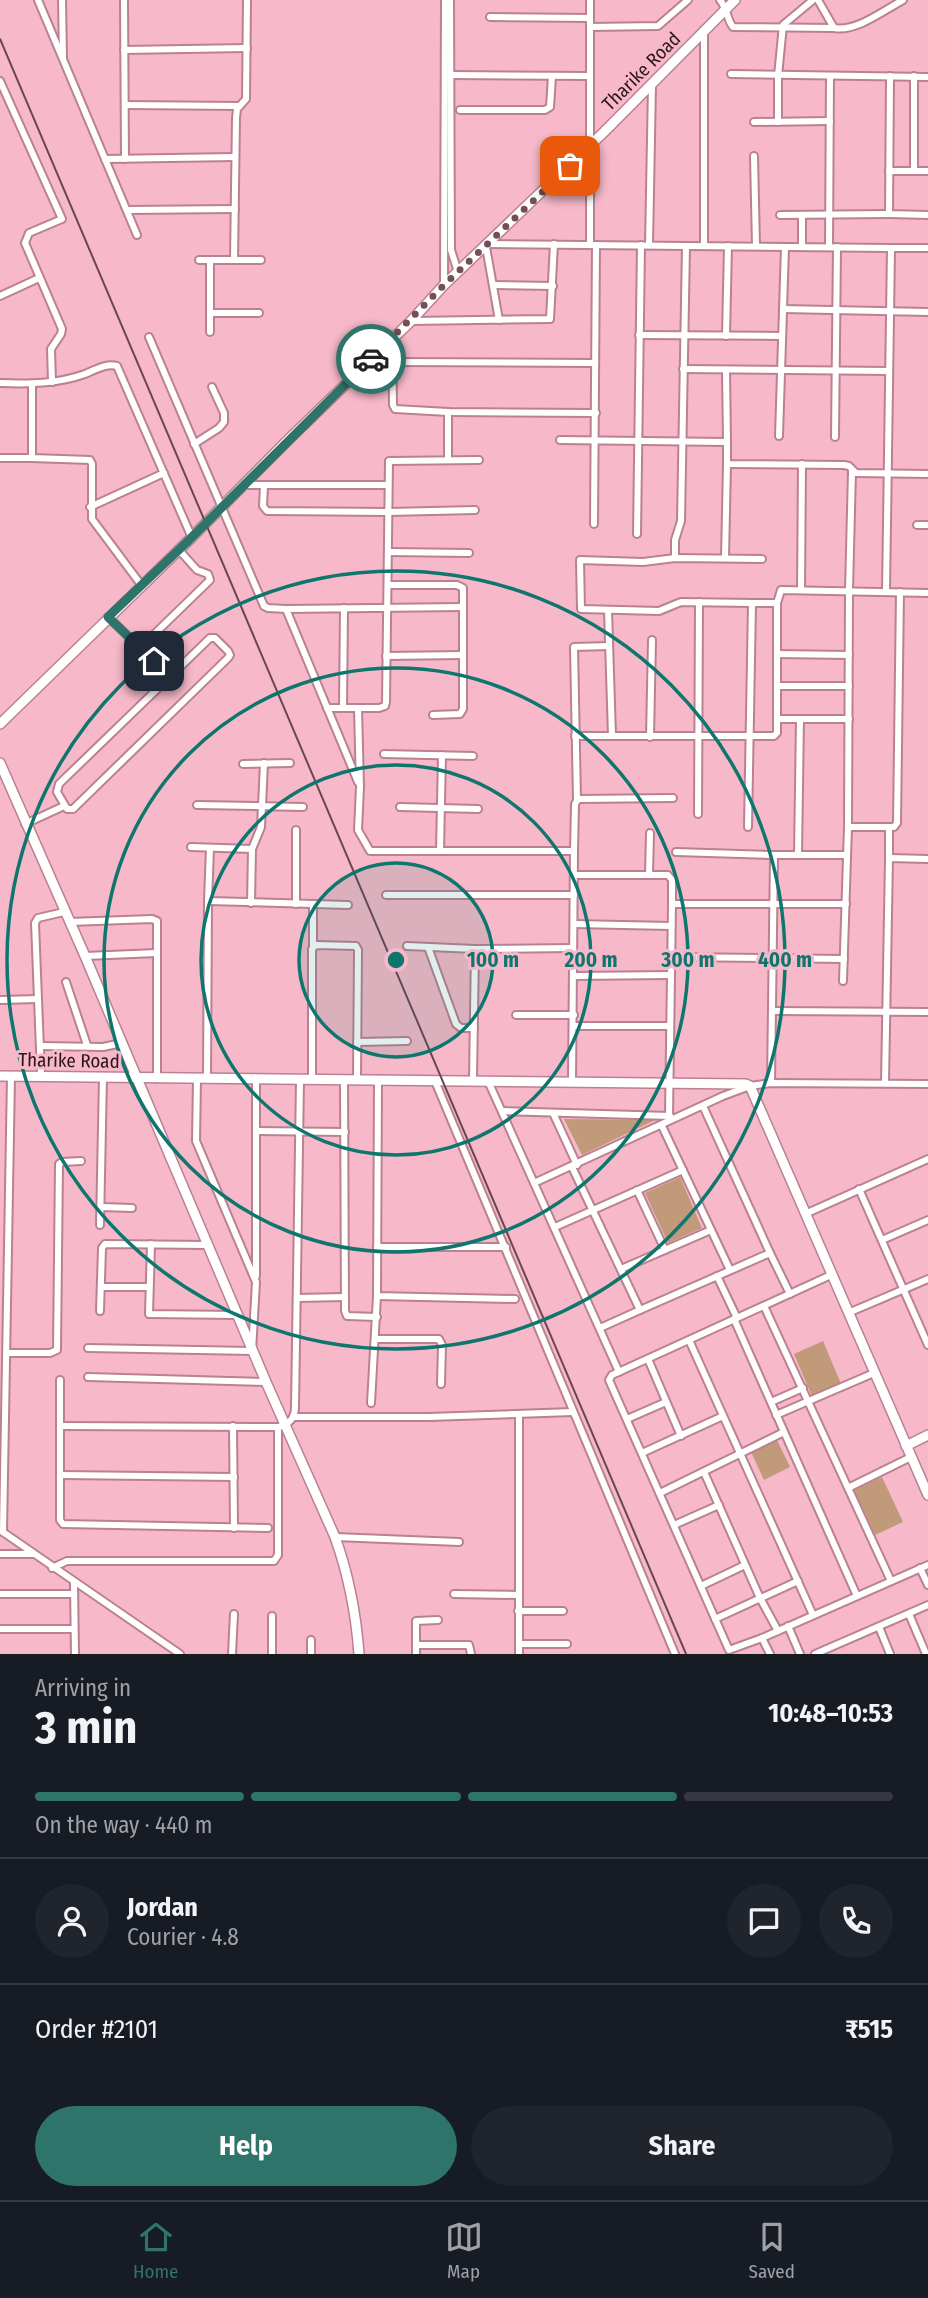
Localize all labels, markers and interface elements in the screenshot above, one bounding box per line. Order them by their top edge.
street label: Tharike Road [597,27,685,115]
pin [540,136,600,196]
icon: bag [551,147,589,185]
courier [336,324,406,394]
icon: car [352,340,390,378]
pin [124,631,184,691]
icon: home [135,642,173,680]
text: 100 m [467,947,519,973]
text: 200 m [563,947,618,973]
text: 300 m [660,947,715,973]
text: 400 m [758,947,812,973]
centre of rings [384,948,408,972]
street label: Tharike Road [18,1048,120,1073]
text: Arriving in [35,1674,131,1702]
text: 10:48–10:53 [768,1698,893,1729]
text: 3 min [35,1700,137,1755]
text: On the way · 440 m [35,1811,212,1839]
button: person [35,1884,109,1958]
button: chat [727,1884,801,1958]
button: phone [819,1884,893,1958]
text: Jordan [127,1892,198,1923]
text: Courier · 4.8 [127,1923,239,1951]
text: Order #2101 [35,2014,158,2045]
text: ₹515 [845,2014,893,2045]
button: Help [35,2106,457,2186]
button: Share [471,2106,893,2186]
tab: Home [133,2218,179,2283]
tab: Map [445,2218,483,2283]
tab: Saved [749,2218,795,2283]

